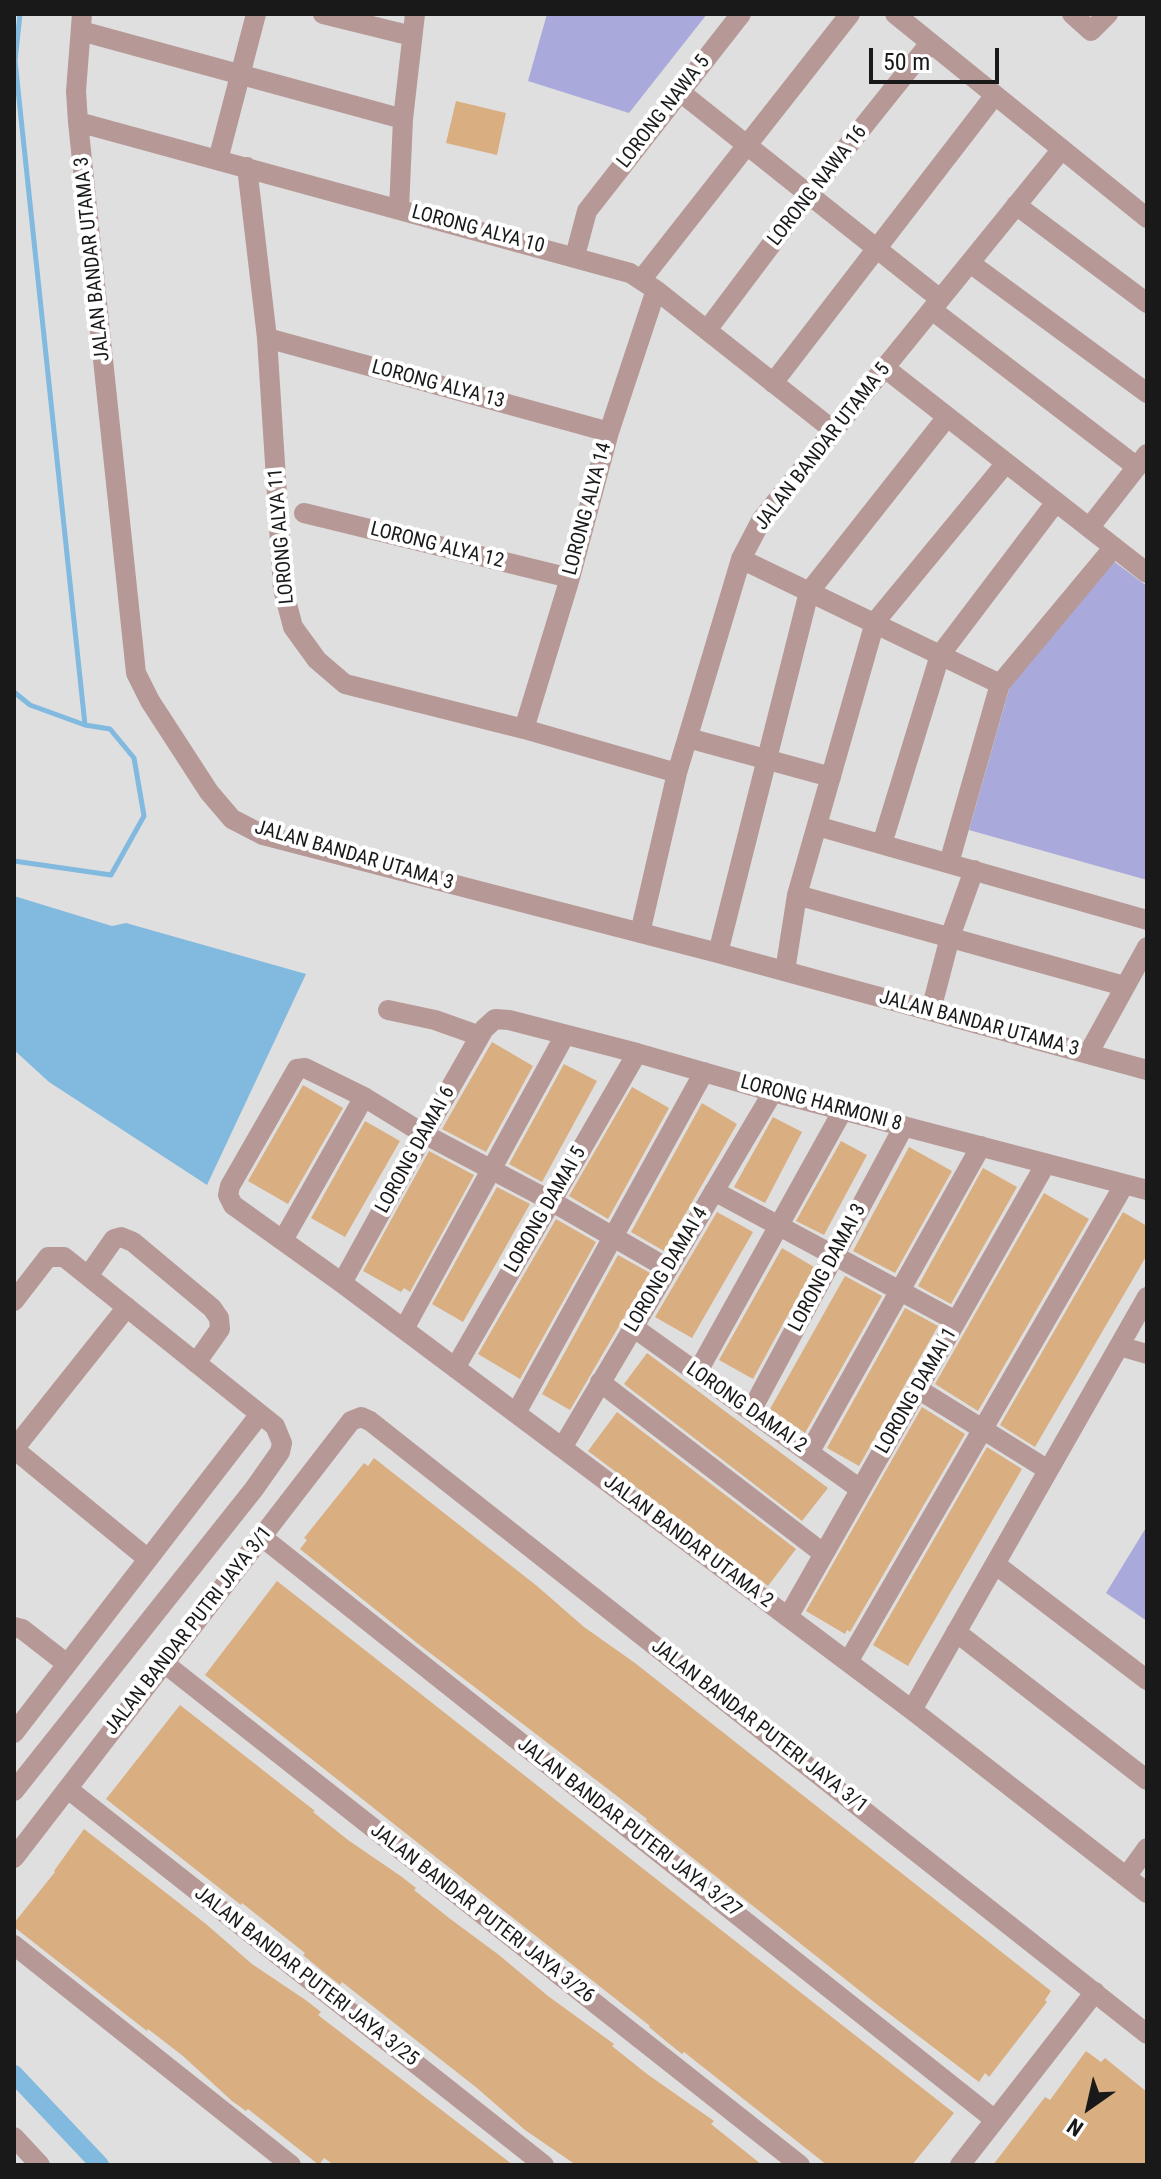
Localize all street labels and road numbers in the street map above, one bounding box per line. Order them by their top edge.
street label: LORONG NAWA 5 [613,51,715,173]
street label: LORONG NAWA 16 [763,121,873,251]
street label: JALAN BANDAR UTAMA 3 [70,155,116,363]
street label: LORONG ALYA 10 [409,201,547,259]
street label: LORONG ALYA 13 [369,356,507,414]
street label: JALAN BANDAR UTAMA 5 [750,359,896,535]
street label: LORONG ALYA 14 [559,440,617,578]
street label: LORONG ALYA 11 [264,467,300,605]
street label: LORONG ALYA 12 [368,518,506,574]
street label: JALAN BANDAR UTAMA 3 [252,816,456,896]
street label: JALAN BANDAR UTAMA 3 [877,986,1081,1062]
street label: LORONG HARMONI 8 [738,1071,904,1137]
street label: LORONG DAMAI 6 [371,1082,461,1218]
street label: LORONG DAMAI 5 [500,1143,592,1277]
street label: LORONG DAMAI 3 [784,1200,872,1336]
street label: LORONG DAMAI 4 [620,1203,714,1337]
street label: LORONG DAMAI 1 [871,1324,963,1458]
street label: LORONG DAMAI 2 [681,1358,811,1458]
street label: JALAN BANDAR UTAMA 2 [599,1471,777,1613]
street label: JALAN BANDAR PUTRI JAYA 3/1 [100,1522,278,1740]
street label: JALAN BANDAR PUTERI JAYA 3/1 [646,1635,872,1819]
street label: JALAN BANDAR PUTERI JAYA 3/27 [512,1733,746,1923]
street label: JALAN BANDAR PUTERI JAYA 3/26 [365,1819,599,2009]
street label: JALAN BANDAR PUTERI JAYA 3/25 [189,1882,423,2072]

